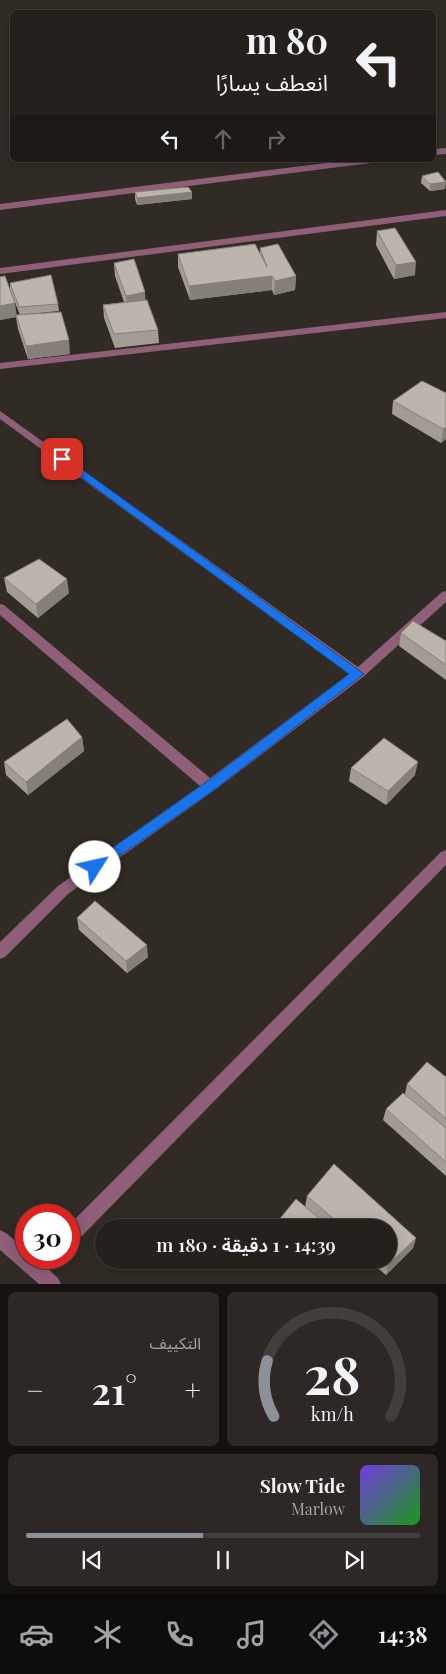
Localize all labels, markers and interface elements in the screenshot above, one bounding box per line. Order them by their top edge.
text: 80 m [246,16,328,63]
icon: left [346,30,411,95]
text: انعطف يسارًا [216,67,328,97]
icon: left [156,125,184,153]
icon: ahead [209,125,237,153]
icon: right [262,125,290,153]
pin [41,438,83,480]
icon: arrive [48,445,76,473]
position arrow [68,840,120,892]
speed limit sign: 30 [15,1204,80,1269]
text: 14:39 · 1 دقيقة · 180 m [156,1231,336,1257]
text: التكييف [149,1332,201,1353]
text: 28 [304,1339,361,1408]
text: 21° [92,1364,137,1415]
text: − [26,1371,44,1408]
text: + [185,1371,201,1408]
text: km/h [311,1402,354,1425]
text: Slow Tide [260,1472,345,1498]
text: Marlow [291,1498,345,1519]
icon: previous [78,1546,106,1574]
icon: pause [209,1546,237,1574]
icon: next [340,1546,368,1574]
icon: car [19,1617,54,1652]
icon: climate [90,1617,125,1652]
icon: phone [162,1617,197,1652]
icon: music [234,1617,269,1652]
icon: directions [306,1617,341,1652]
text: 14:38 [378,1619,428,1649]

